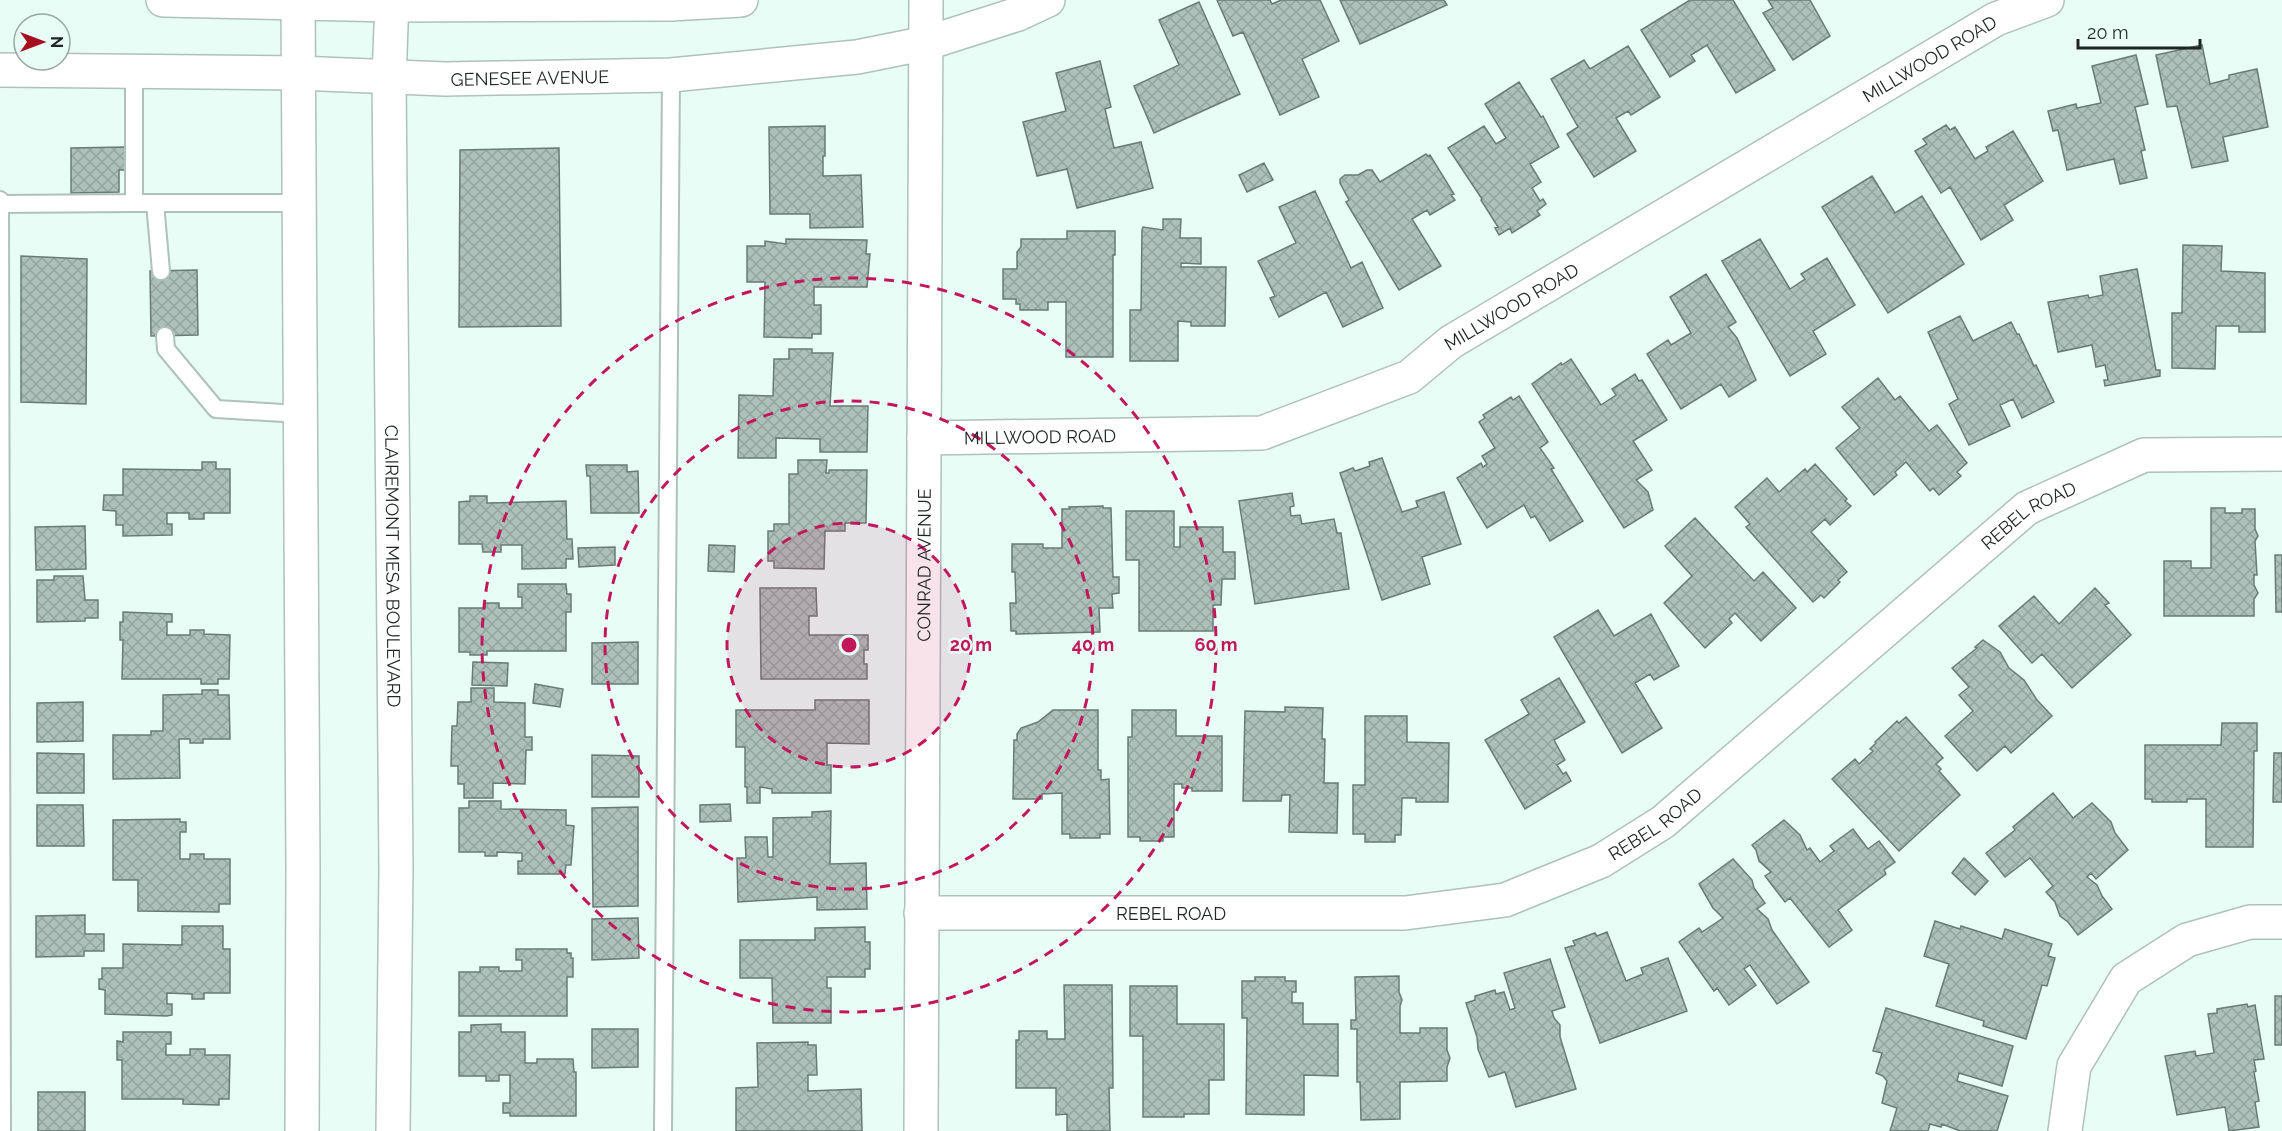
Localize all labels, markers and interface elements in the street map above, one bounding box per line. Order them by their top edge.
street label: MILLWOOD ROAD [1858,11,2000,106]
north arrow [12,12,72,72]
scale bar [2078,12,2200,50]
text: 20 m [2087,22,2129,43]
text: N [47,36,66,48]
street label: GENESEE AVENUE [450,66,609,89]
street label: MILLWOOD ROAD [1440,258,1582,354]
street label: CLAIREMONT MESA BOULEVARD [382,424,405,707]
street label: MILLWOOD ROAD [964,425,1116,448]
street label: REBEL ROAD [1977,477,2079,554]
street label: CONRAD AVENUE [913,488,934,642]
text: 20 m [950,634,992,655]
text: 40 m [1072,634,1114,655]
text: 60 m [1194,634,1238,655]
centre of rings [839,635,859,655]
street label: REBEL ROAD [1604,783,1706,864]
street label: REBEL ROAD [1116,903,1226,924]

